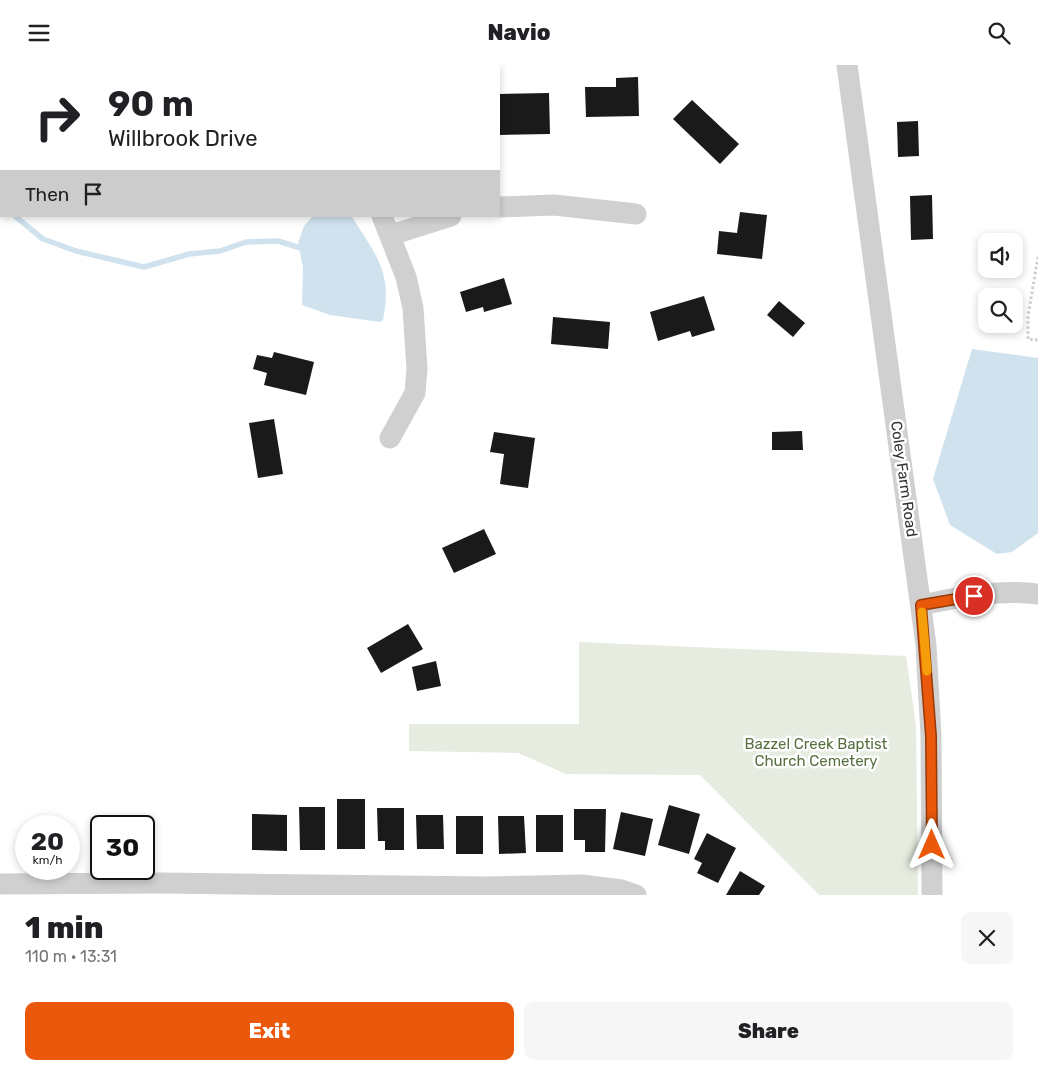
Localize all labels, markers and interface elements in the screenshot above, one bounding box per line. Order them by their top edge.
icon: menu [25,19,53,47]
text: Navio [488,19,550,46]
icon: search [985,19,1013,47]
text: 90 m [108,83,194,125]
icon: right [25,85,90,150]
text: Willbrook Drive [108,125,258,152]
icon: arrive [79,180,107,208]
text: Then [25,183,69,206]
map controls [978,233,1023,333]
button: sound [978,233,1023,278]
button: search [978,288,1023,333]
street label: Coley Farm Road [887,420,921,538]
pin [953,575,995,617]
icon: arrive [960,582,988,610]
park label: Bazzel Creek Baptist Church Cemetery [745,735,888,770]
speed limit sign: 30 [90,815,155,880]
position arrow [905,818,957,870]
text: 20 [31,827,64,856]
text: km/h [33,853,62,867]
text: 1 min [25,910,103,946]
button: close [961,912,1013,964]
text: 110 m · 13:31 [25,947,117,966]
button: Exit [25,1002,514,1060]
button: Share [524,1002,1013,1060]

